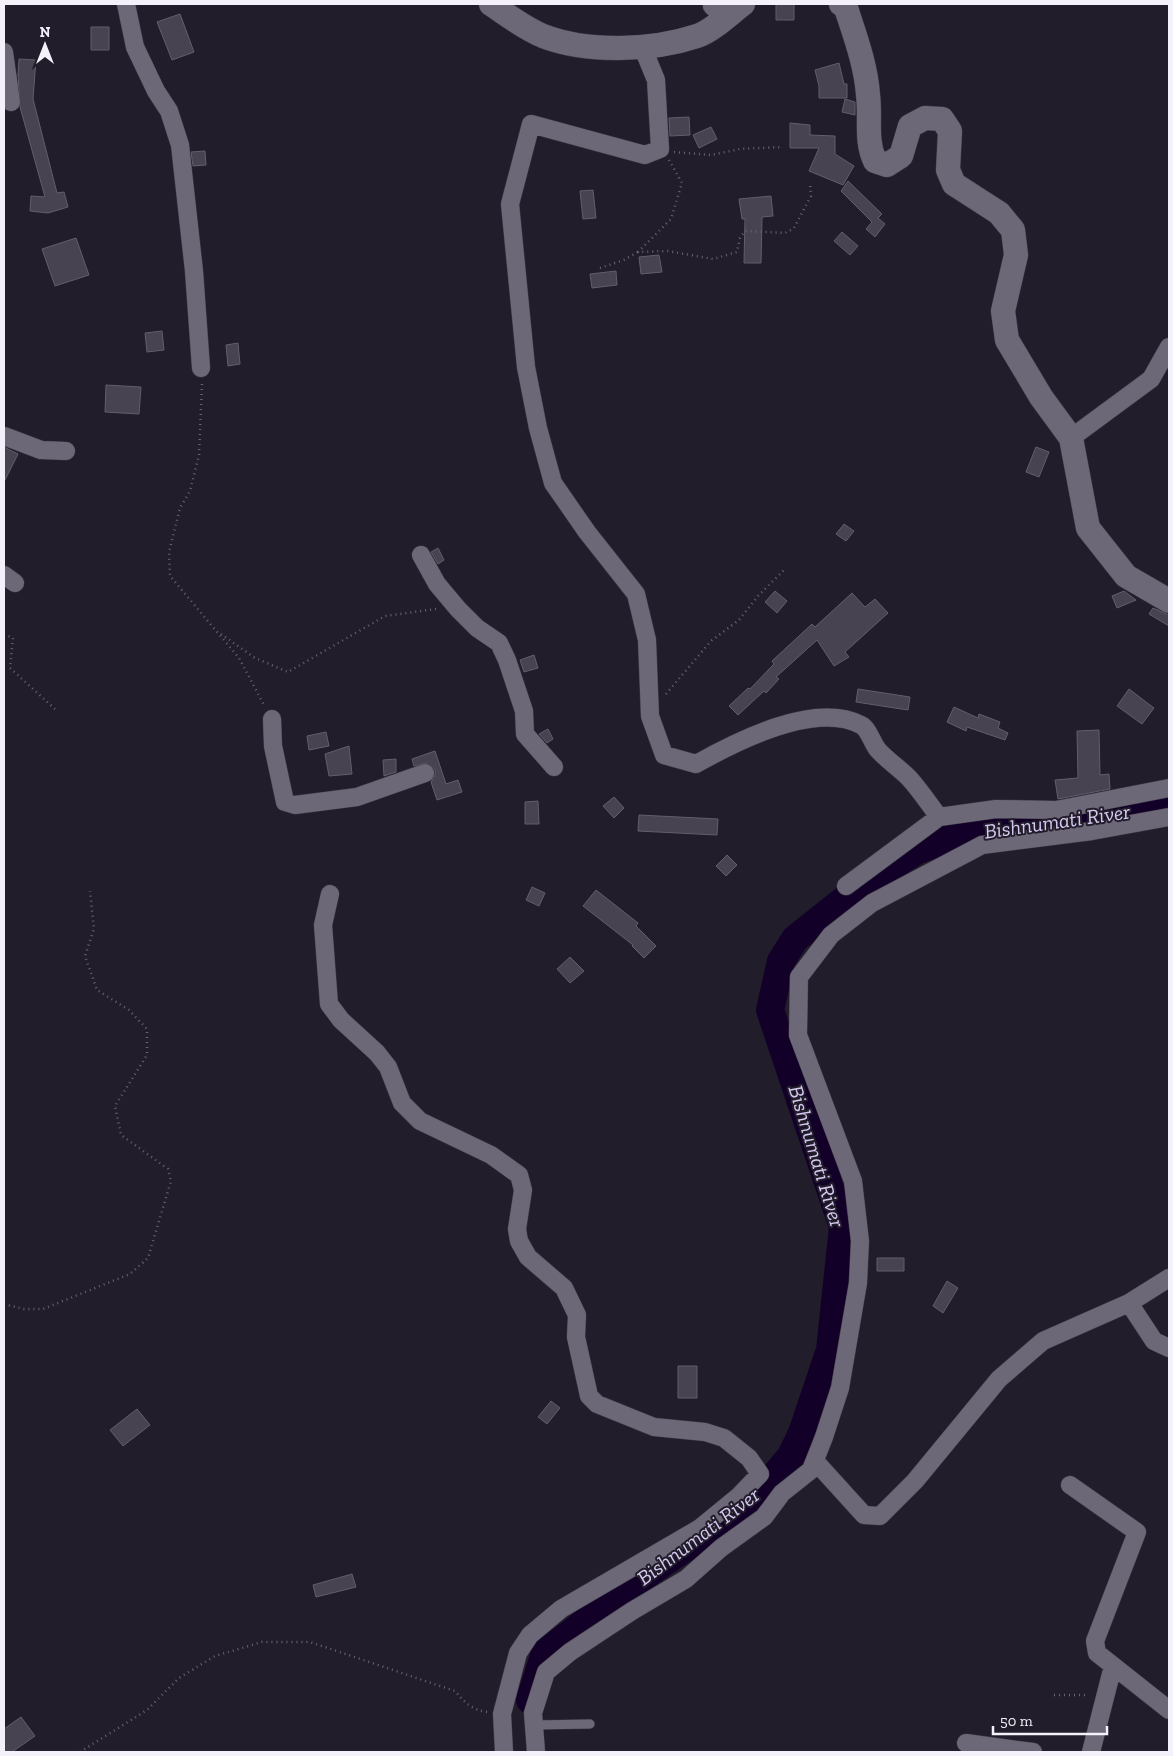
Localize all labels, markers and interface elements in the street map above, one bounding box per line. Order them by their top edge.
north arrow [20,20,70,70]
text: N [40,24,51,41]
water label: Bishnumati River [982,798,1132,844]
water label: Bishnumati River [784,1082,851,1231]
water label: Bishnumati River [632,1481,765,1590]
scale bar [993,1704,1107,1736]
text: 50 m [1000,1712,1033,1730]

